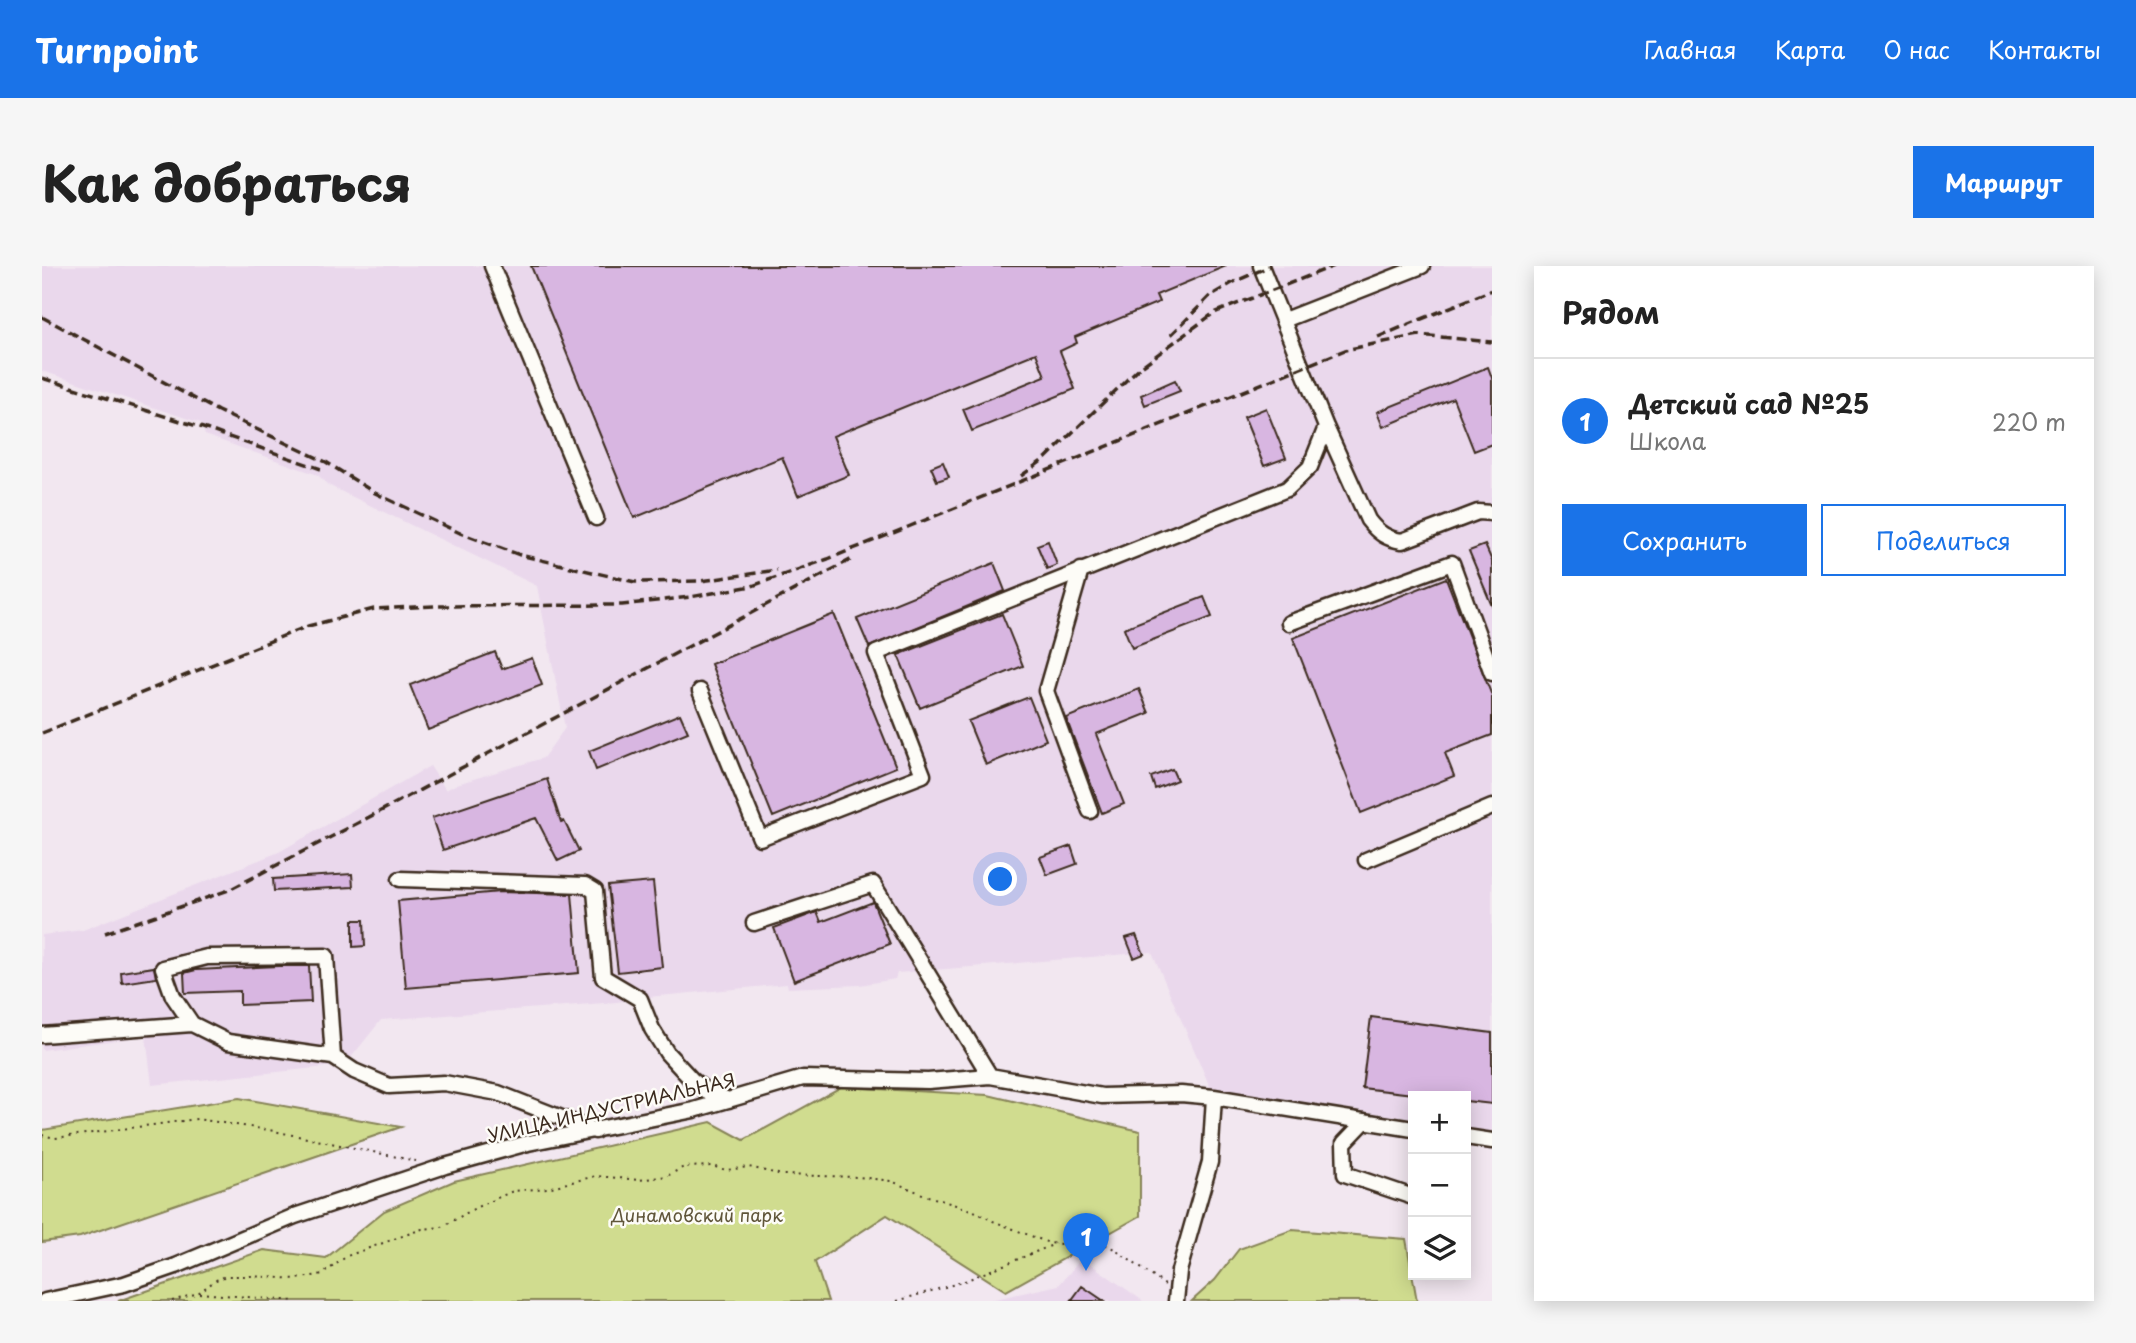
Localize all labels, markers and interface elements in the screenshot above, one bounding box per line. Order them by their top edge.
text: Turnpoint [35,24,199,74]
text: Главная [1644,31,1737,67]
text: Карта [1775,31,1845,67]
text: О нас [1883,31,1950,67]
text: Контакты [1988,31,2101,67]
text: Как добраться [42,145,412,219]
button: Маршрут [1913,146,2094,218]
text: Рядом [1562,289,1660,334]
text: Детский сад №25 [1629,384,1869,423]
text: 1 [1580,404,1591,439]
text: 220 m [1992,404,2066,439]
text: Школа [1629,423,1706,458]
button: Сохранить [1562,504,1807,576]
button: Поделиться [1821,504,2066,576]
your location [983,862,1017,896]
street label: УЛИЦА ИНДУСТРИАЛЬНАЯ [484,1065,738,1149]
map controls [1408,1091,1471,1280]
button: + [1408,1091,1471,1154]
button: − [1408,1154,1471,1217]
park label: Динамовский парк [610,1201,783,1228]
pin: 1 [1063,1213,1109,1271]
button: layers [1408,1217,1471,1280]

